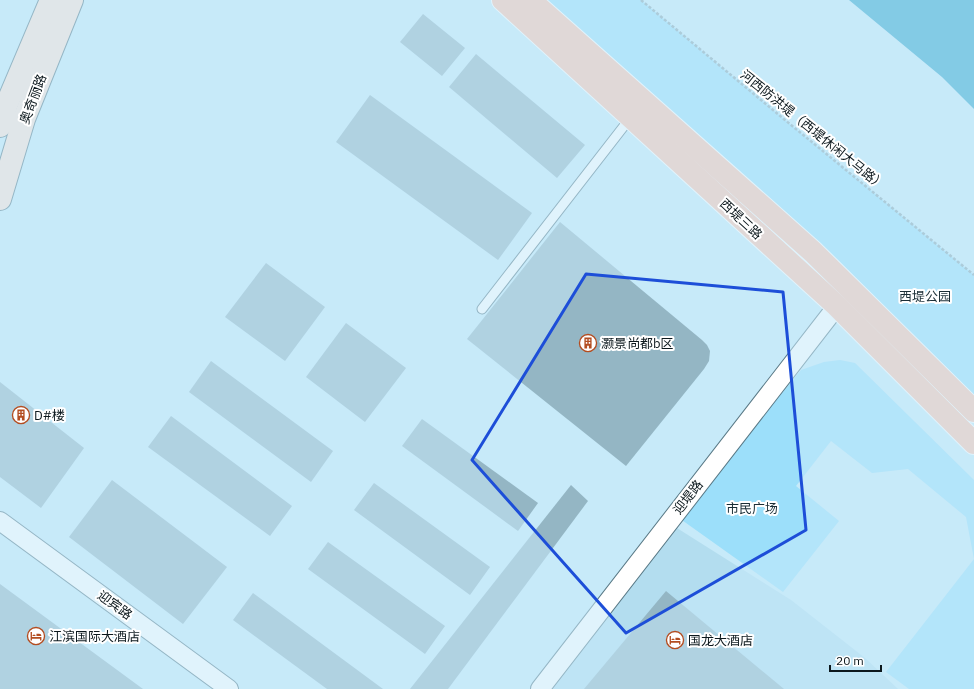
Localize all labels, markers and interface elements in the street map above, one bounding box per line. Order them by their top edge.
street label: 河西防洪堤（西堤休闲大马路） [737,66,889,194]
street label: 奥奇丽路 [16,72,50,126]
street label: 西堤三路 [716,195,766,243]
park label: 西堤公园 [899,288,951,305]
building icon: 灏景尚都b区 [578,333,598,353]
place label: 灏景尚都b区 [601,335,674,352]
building icon: D#楼 [11,405,31,425]
place label: D#楼 [34,407,65,424]
street label: 迎堤路 [669,476,707,518]
park label: 市民广场 [726,500,778,517]
street label: 迎宾路 [94,587,136,623]
hotel icon: 江滨国际大酒店 [26,626,46,646]
place label: 江滨国际大酒店 [49,628,140,645]
hotel icon: 国龙大酒店 [665,630,685,650]
place label: 国龙大酒店 [688,632,753,649]
scale bar [830,647,881,673]
text: 20 m [836,653,864,668]

